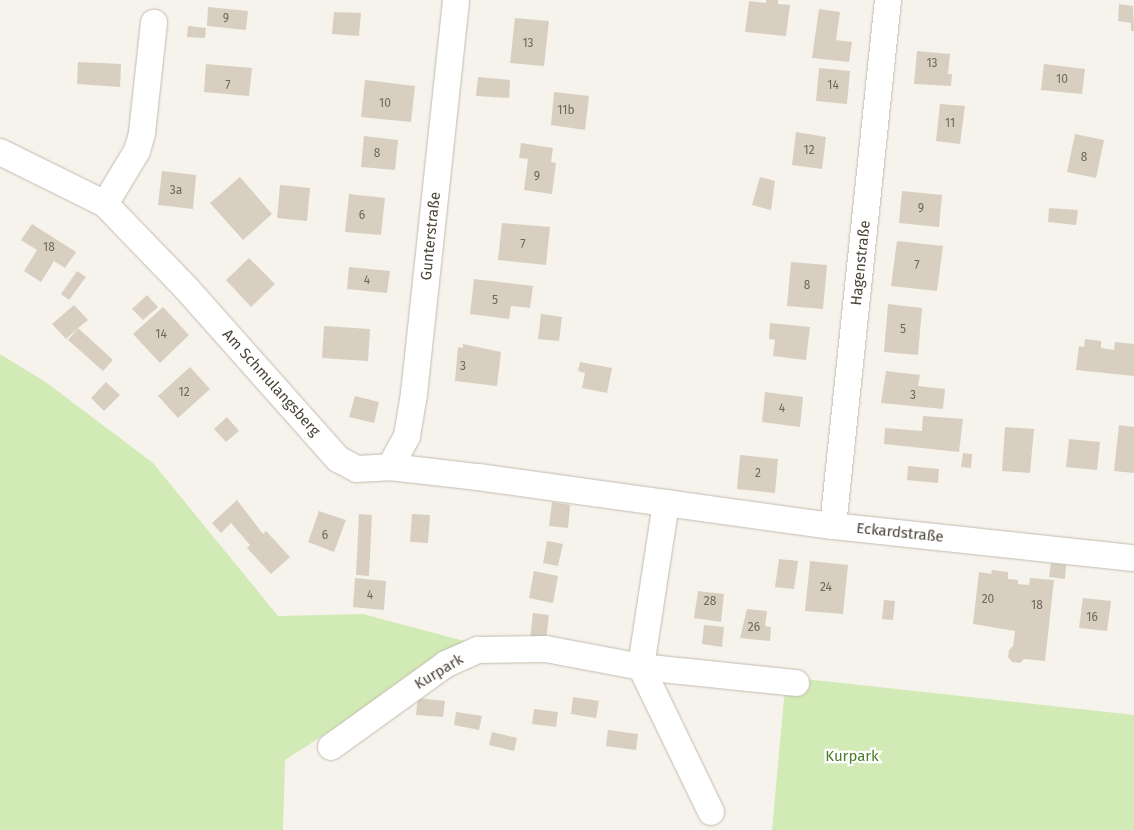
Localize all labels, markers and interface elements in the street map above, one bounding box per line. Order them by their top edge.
house number: 9 [223,12,229,26]
house number: 13 [522,37,534,51]
house number: 13 [926,57,938,71]
house number: 10 [1056,73,1068,87]
house number: 7 [225,79,231,93]
house number: 14 [827,79,839,93]
house number: 10 [379,97,391,111]
house number: 11b [557,104,575,118]
house number: 11 [945,117,955,131]
house number: 12 [803,144,815,158]
house number: 8 [374,147,380,161]
house number: 8 [1081,151,1087,165]
house number: 9 [534,170,540,184]
house number: 3a [170,184,182,198]
street label: Gunterstraße [417,191,445,281]
house number: 9 [918,202,924,216]
house number: 6 [359,209,365,223]
street label: Hagenstraße [848,219,874,307]
house number: 7 [520,238,526,252]
house number: 18 [43,241,55,255]
house number: 7 [914,259,920,273]
house number: 4 [364,274,370,288]
house number: 8 [804,279,810,293]
house number: 5 [492,294,498,308]
house number: 5 [900,323,906,337]
street label: Am Schmulangsberg [218,326,324,440]
house number: 14 [155,328,167,342]
house number: 3 [460,360,466,374]
house number: 12 [178,386,190,400]
house number: 3 [910,389,916,403]
house number: 4 [779,402,785,416]
house number: 2 [755,467,761,481]
street label: Eckardstraße [855,519,945,547]
house number: 6 [322,529,328,543]
house number: 24 [820,581,832,595]
house number: 4 [367,589,373,603]
house number: 20 [982,593,994,607]
house number: 28 [704,595,716,609]
house number: 18 [1031,599,1043,613]
house number: 16 [1086,611,1098,625]
house number: 26 [748,621,760,635]
street label: Kurpark [411,650,467,694]
park label: Kurpark [825,748,879,766]

